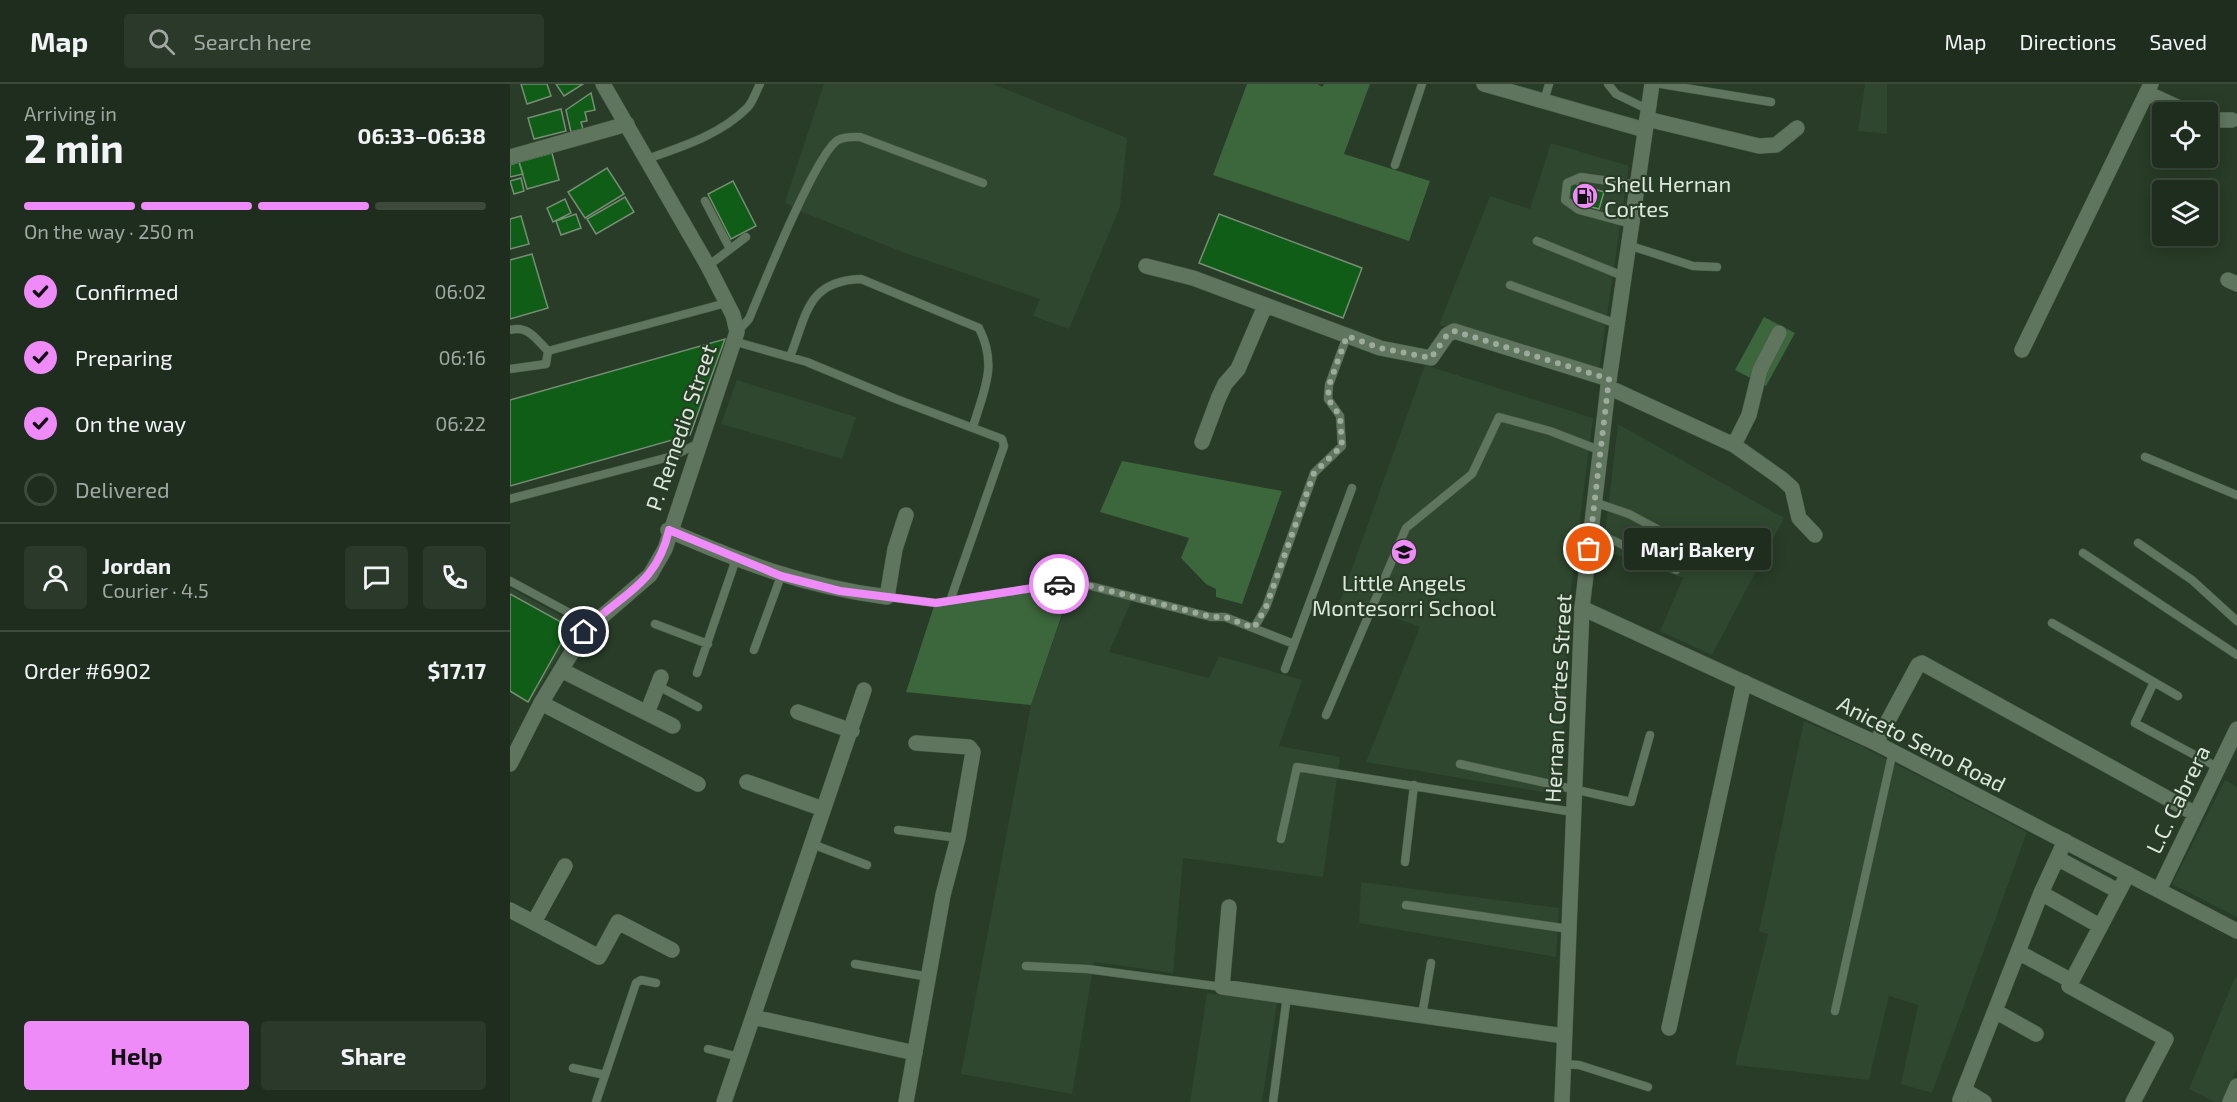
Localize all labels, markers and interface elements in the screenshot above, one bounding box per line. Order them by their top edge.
search box [124,14,544,68]
text: Map [30,24,88,58]
icon: search [145,25,178,58]
text: Search here [193,28,312,54]
text: Map [1944,29,1987,54]
text: Directions [2020,29,2116,54]
text: Saved [2149,29,2207,54]
text: Arriving in [24,101,117,125]
map controls [2152,102,2218,246]
button: locate [2152,102,2218,168]
text: 06:33–06:38 [358,122,486,148]
text: 2 min [24,124,124,171]
place label: Shell Hernan Cortes [1604,170,1731,221]
button: layers [2152,180,2218,246]
fuel station icon: Shell Hernan Cortes [1570,181,1600,211]
text: On the way · 250 m [24,219,194,243]
icon: check [24,275,57,308]
text: Confirmed [75,278,179,304]
text: 06:02 [434,279,486,303]
street label: P. Remedio Street [639,340,721,514]
icon: check [24,341,57,374]
text: Preparing [75,344,173,370]
text: 06:16 [438,345,486,369]
icon: check [24,407,57,440]
text: On the way [75,410,186,436]
text: 06:22 [435,411,486,435]
text: Delivered [75,476,170,502]
pin [1563,523,1614,574]
callout: Marj Bakery [1625,528,1772,570]
icon: bag [1572,532,1605,565]
school or university icon: Little Angels Montesorri School [1389,537,1419,567]
text: Marj Bakery [1640,537,1755,561]
button: person [24,546,87,609]
button: chat [345,546,408,609]
button: phone [423,546,486,609]
text: Jordan [102,552,171,578]
courier [1029,554,1089,614]
icon: car [1043,568,1076,601]
place label: Little Angels Montesorri School [1312,569,1496,620]
text: Courier · 4.5 [102,578,209,602]
street label: Hernan Cortes Street [1539,593,1575,803]
pin [558,606,609,657]
icon: home [567,615,600,648]
text: Order #6902 [24,657,151,683]
text: $17.17 [428,657,486,683]
street label: Aniceto Seno Road [1834,689,2010,797]
street label: L.C. Cabrera [2140,741,2214,857]
button: Help [24,1021,249,1090]
button: Share [261,1021,486,1090]

